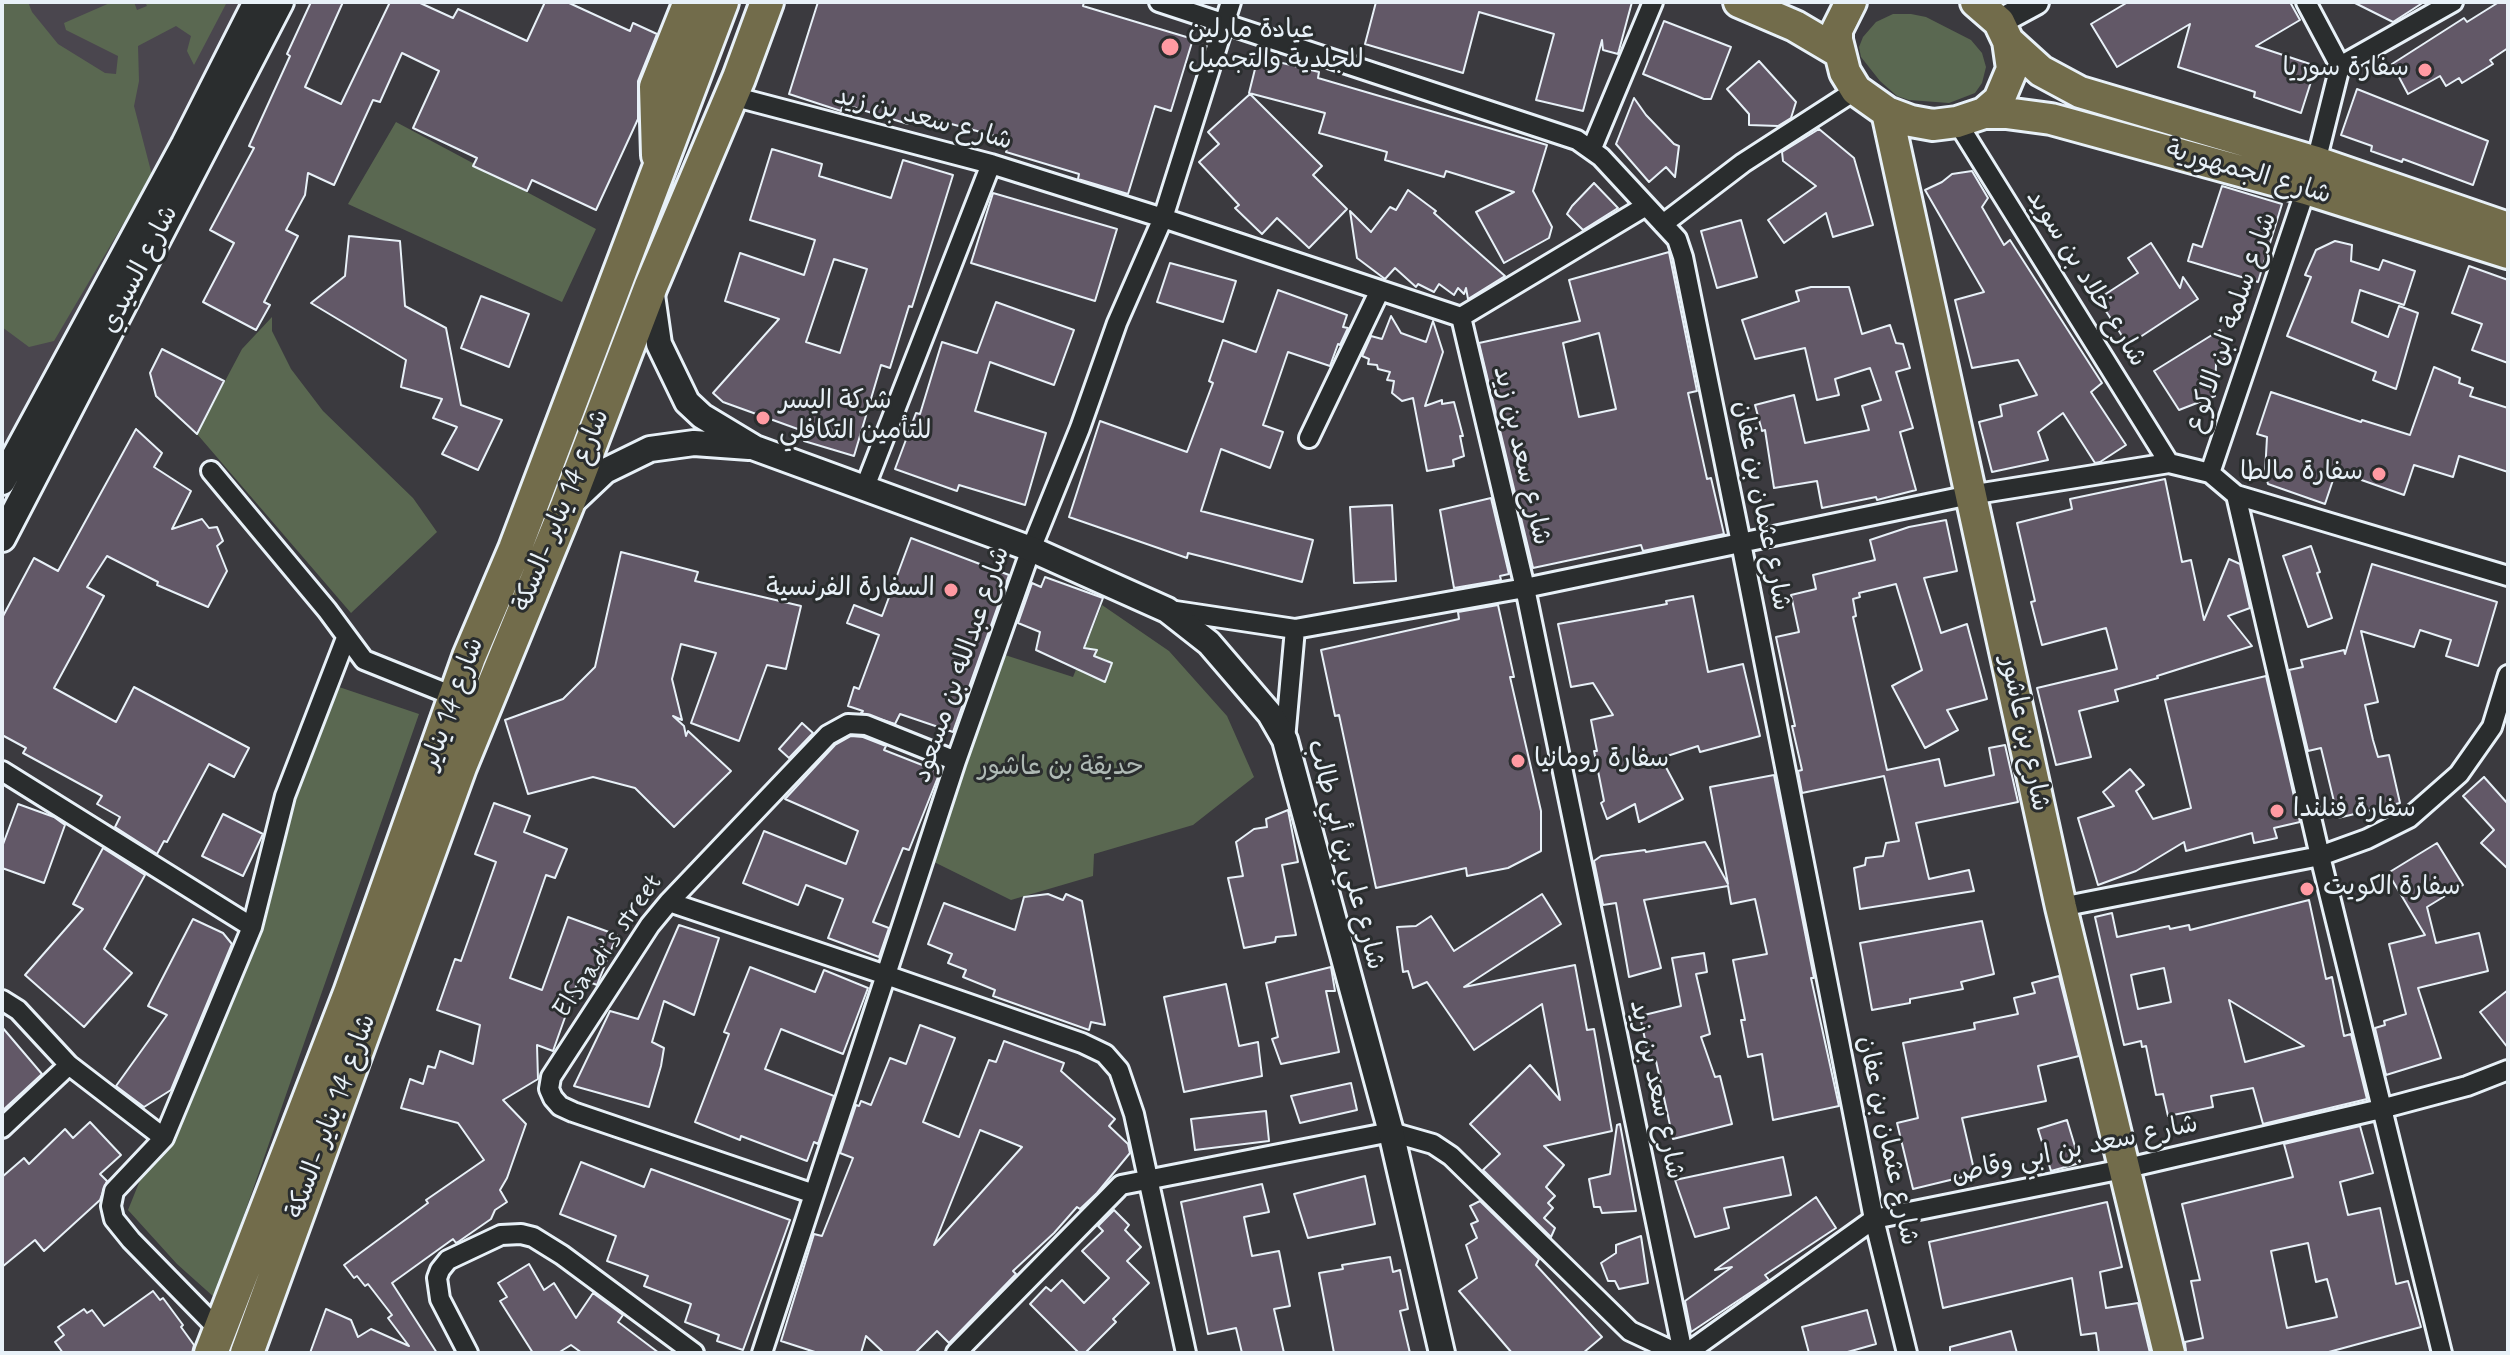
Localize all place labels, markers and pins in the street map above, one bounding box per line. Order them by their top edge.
place label: عيادة مارلين للجلدية والتجميل [1188,16,1364,78]
marker: عيادة مارلين للجلدية والتجميل [1159,36,1181,58]
place label: سفارة سوريا [2282,54,2409,86]
marker: سفارة سوريا [2416,61,2434,79]
place label: شركة اليسر للتأمين التكافلي [779,387,932,448]
marker: شركة اليسر للتأمين التكافلي [754,409,772,427]
place label: سفارة مالطا [2240,458,2363,490]
marker: سفارة مالطا [2370,465,2388,483]
place label: السفارة الفرنسية [766,574,935,606]
marker: السفارة الفرنسية [942,581,960,599]
place label: سفارة رومانيا [1534,745,1669,777]
marker: سفارة رومانيا [1509,752,1527,770]
place label: سفارة فنلندا [2293,795,2416,827]
marker: سفارة فنلندا [2268,802,2286,820]
place label: سفارة الكويت [2323,873,2461,905]
marker: سفارة الكويت [2298,880,2316,898]

